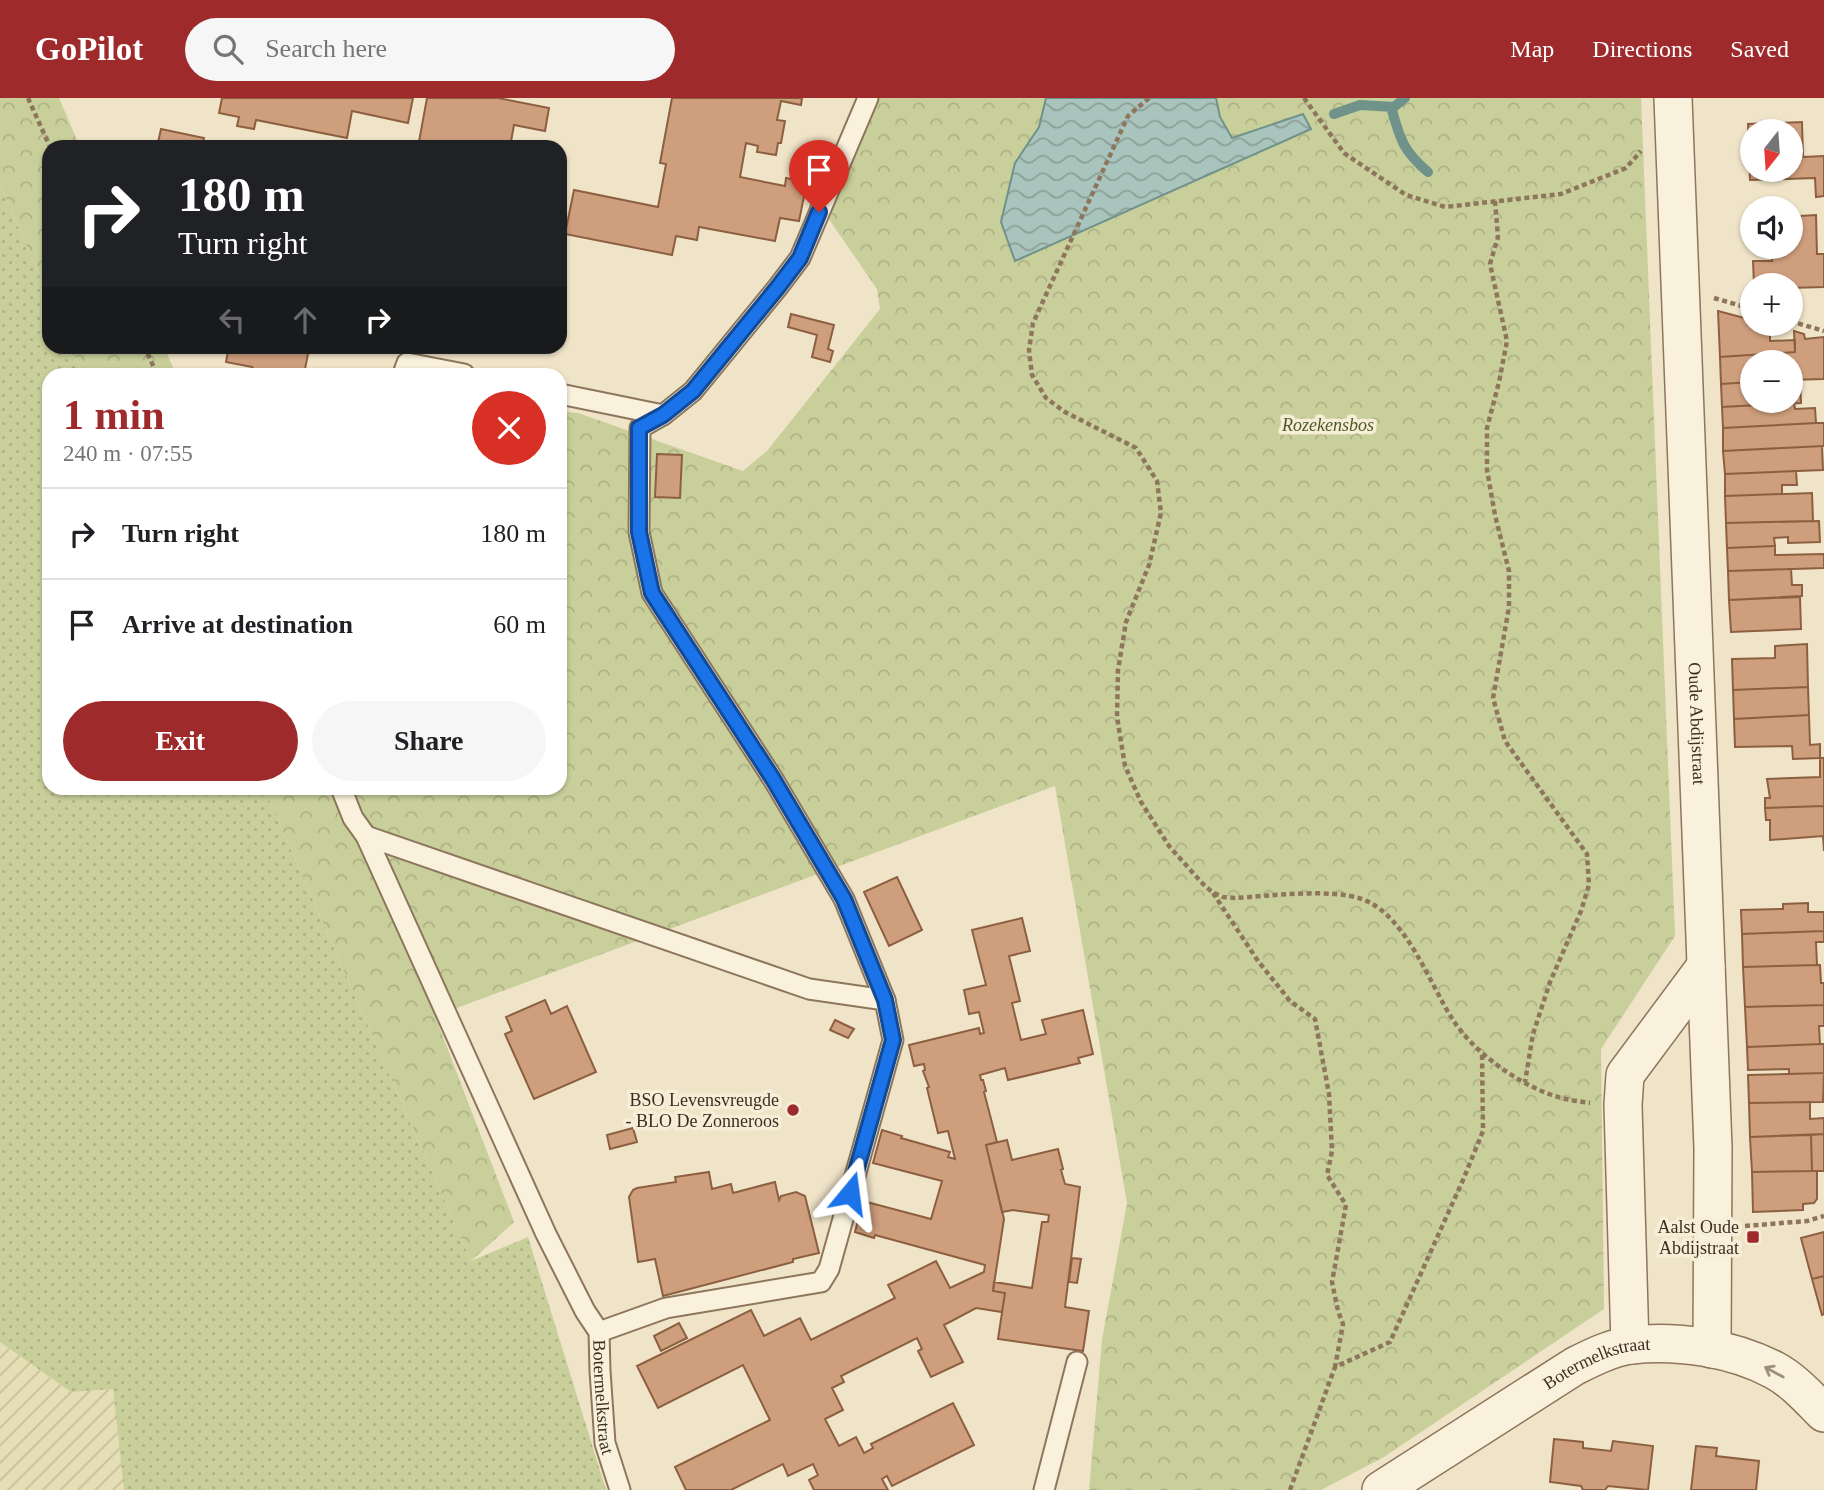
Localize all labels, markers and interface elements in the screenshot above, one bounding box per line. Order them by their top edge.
search box [185,18,675,81]
icon: search [209,30,247,68]
text: GoPilot [35,31,143,67]
text: Search here [265,34,387,63]
text: Map [1510,36,1554,62]
text: Directions [1592,36,1692,62]
text: Saved [1730,36,1789,62]
north arrow [1740,119,1802,182]
map controls [1740,119,1803,413]
pin [789,140,849,212]
icon: arrive [800,151,838,189]
text: 180 m [178,167,305,222]
icon: right [63,168,154,259]
button: sound [1740,196,1803,259]
text: Turn right [178,225,308,261]
button: + [1740,273,1803,336]
icon: left [213,301,251,339]
icon: ahead [286,301,324,339]
icon: right [359,301,397,339]
button: − [1740,350,1803,413]
button: close [472,391,546,465]
text: 1 min [63,392,165,438]
park label: Rozekensbos [1281,415,1374,435]
text: 240 m · 07:55 [63,441,193,466]
icon: right [63,515,101,553]
text: Turn right [122,519,239,548]
text: 180 m [480,519,546,548]
icon: arrive [63,606,101,644]
text: Arrive at destination [122,610,353,639]
text: 60 m [493,610,546,639]
street label: Oude Abdijstraat [1685,662,1709,785]
button: Exit [63,701,298,781]
button: Share [312,701,546,781]
place label: BSO Levensvreugde - BLO De Zonneroos [626,1090,779,1131]
marker: BSO Levensvreugde - BLO De Zonneroos [785,1102,801,1118]
position arrow [813,1156,887,1230]
place label: Aalst Oude Abdijstraat [1658,1217,1739,1258]
marker: Aalst Oude Abdijstraat [1745,1229,1761,1245]
street label: Botermelkstraat [1539,1334,1651,1394]
street label: Botermelkstraat [589,1339,618,1457]
one-way arrow [1764,1364,1784,1378]

